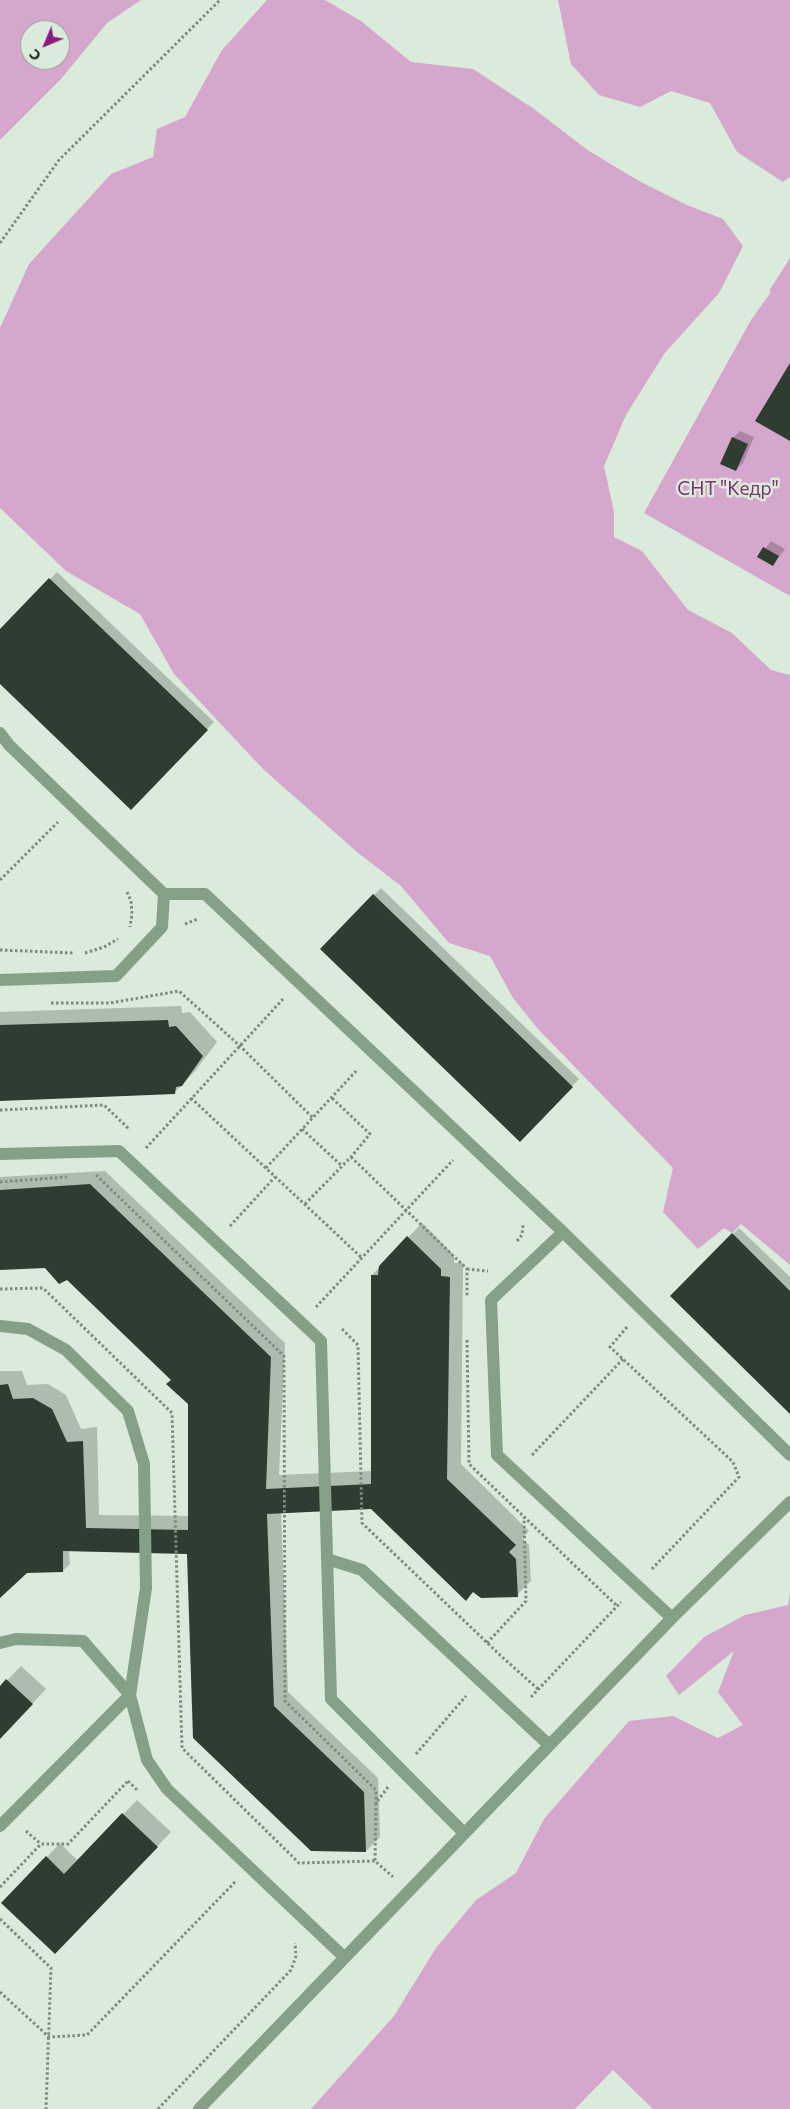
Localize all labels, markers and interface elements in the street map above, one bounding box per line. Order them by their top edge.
north arrow [20,20,70,70]
text: С [25,46,44,65]
park label: СНТ "Кедр" [677,478,779,500]

